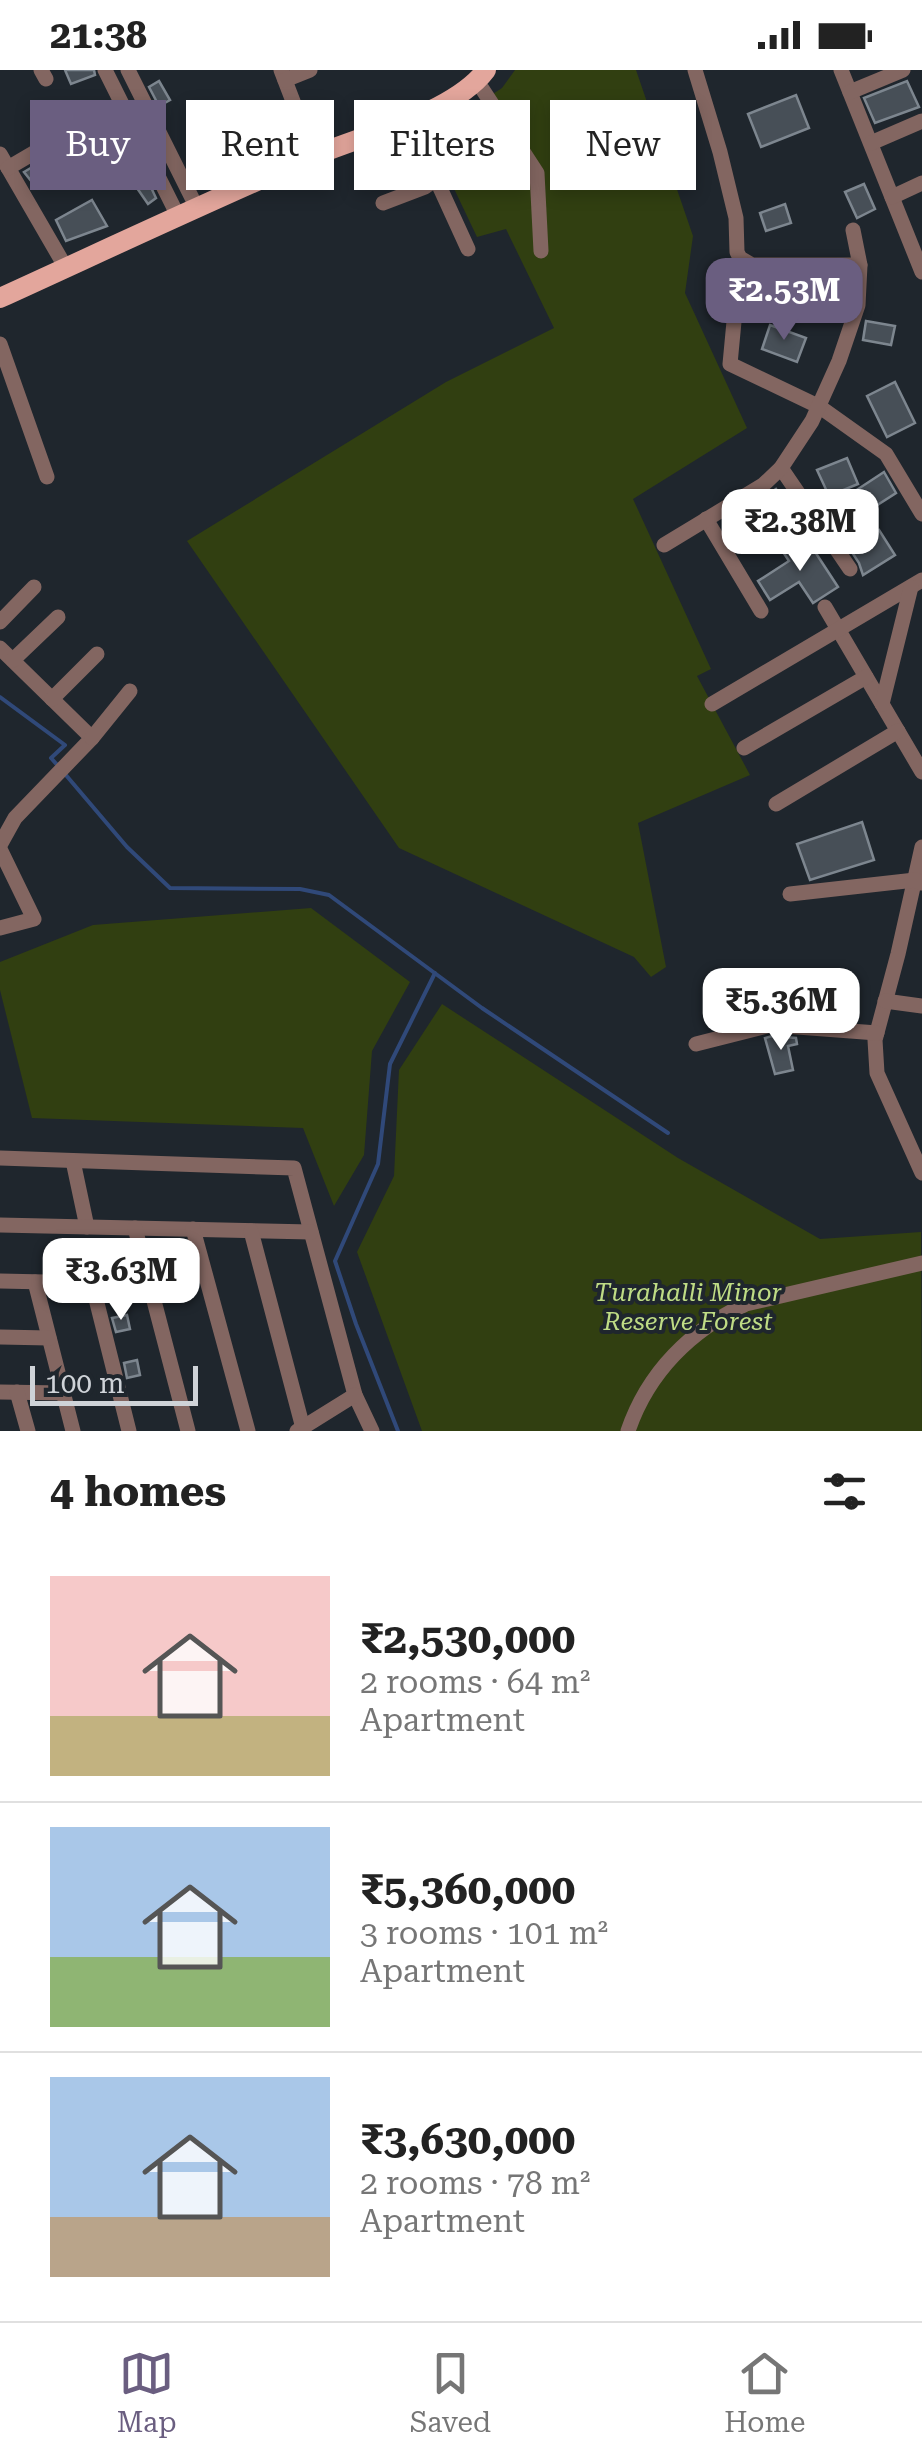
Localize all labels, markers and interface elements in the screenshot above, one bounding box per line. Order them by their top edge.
text: 21:38 [50,13,147,57]
chip: Buy [30,100,166,190]
chip: Rent [186,100,334,190]
chip: Filters [354,100,530,190]
chip: New [550,100,696,190]
pin: ₹2.53M [703,258,865,343]
text: ₹2.53M [728,271,840,309]
pin: ₹2.38M [719,489,881,574]
text: ₹2.38M [744,502,856,540]
pin: ₹5.36M [700,968,862,1053]
text: ₹5.36M [725,981,837,1019]
pin: ₹3.63M [40,1238,202,1323]
text: ₹3.63M [65,1251,177,1289]
park label: Turahalli Minor Reserve Forest [594,1278,783,1336]
scale bar [30,1361,198,1406]
text: 100 m [45,1367,125,1400]
icon: filters [817,1464,872,1519]
text: 4 homes [50,1467,226,1516]
text: ₹2,530,000 [360,1614,575,1663]
icon: home [130,1616,250,1736]
text: 2 rooms · 64 m² [360,1663,590,1701]
text: Apartment [360,1701,525,1739]
text: ₹5,360,000 [360,1865,575,1914]
icon: home [130,1867,250,1987]
text: 3 rooms · 101 m² [360,1914,608,1952]
text: Apartment [360,1952,525,1990]
text: ₹3,630,000 [360,2115,575,2164]
icon: home [130,2117,250,2237]
text: 2 rooms · 78 m² [360,2164,590,2202]
text: Apartment [360,2202,525,2240]
tab: Map [117,2346,177,2439]
tab: Saved [410,2346,491,2439]
tab: Home [724,2346,805,2439]

